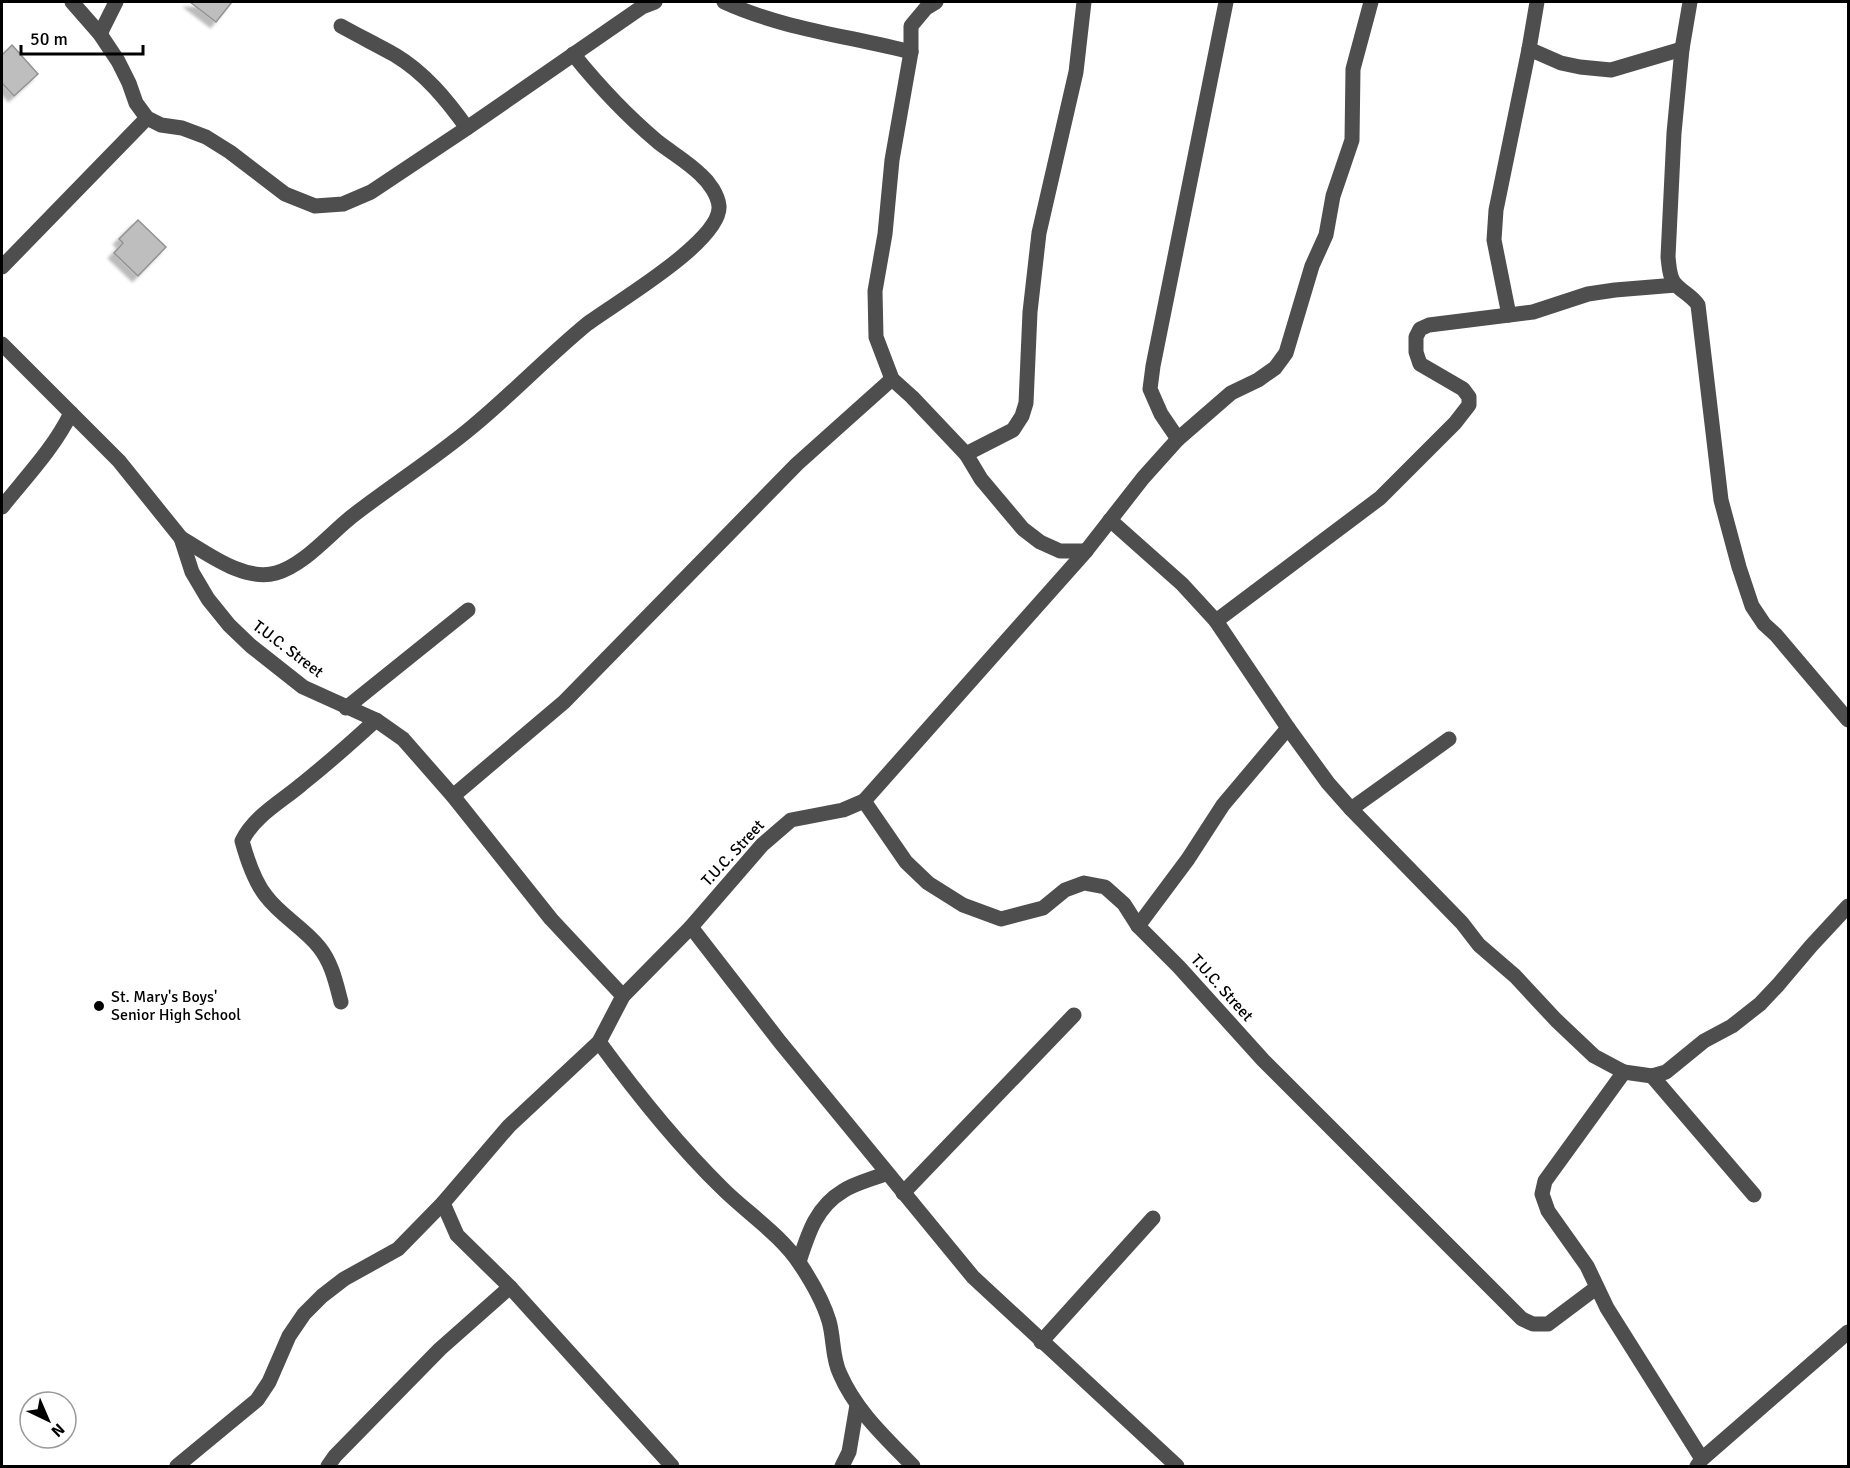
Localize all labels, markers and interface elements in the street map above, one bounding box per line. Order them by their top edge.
scale bar [21,18,142,56]
text: 50 m [30,28,68,50]
street label: T.U.C. Street [249,616,328,682]
street label: T.U.C. Street [697,815,769,890]
street label: T.U.C. Street [1187,950,1258,1026]
place label: St. Mary's Boys' Senior High School [111,987,241,1025]
marker: St. Mary's Boys' Senior High School [92,999,106,1013]
north arrow [18,1390,78,1450]
text: N [47,1419,69,1441]

